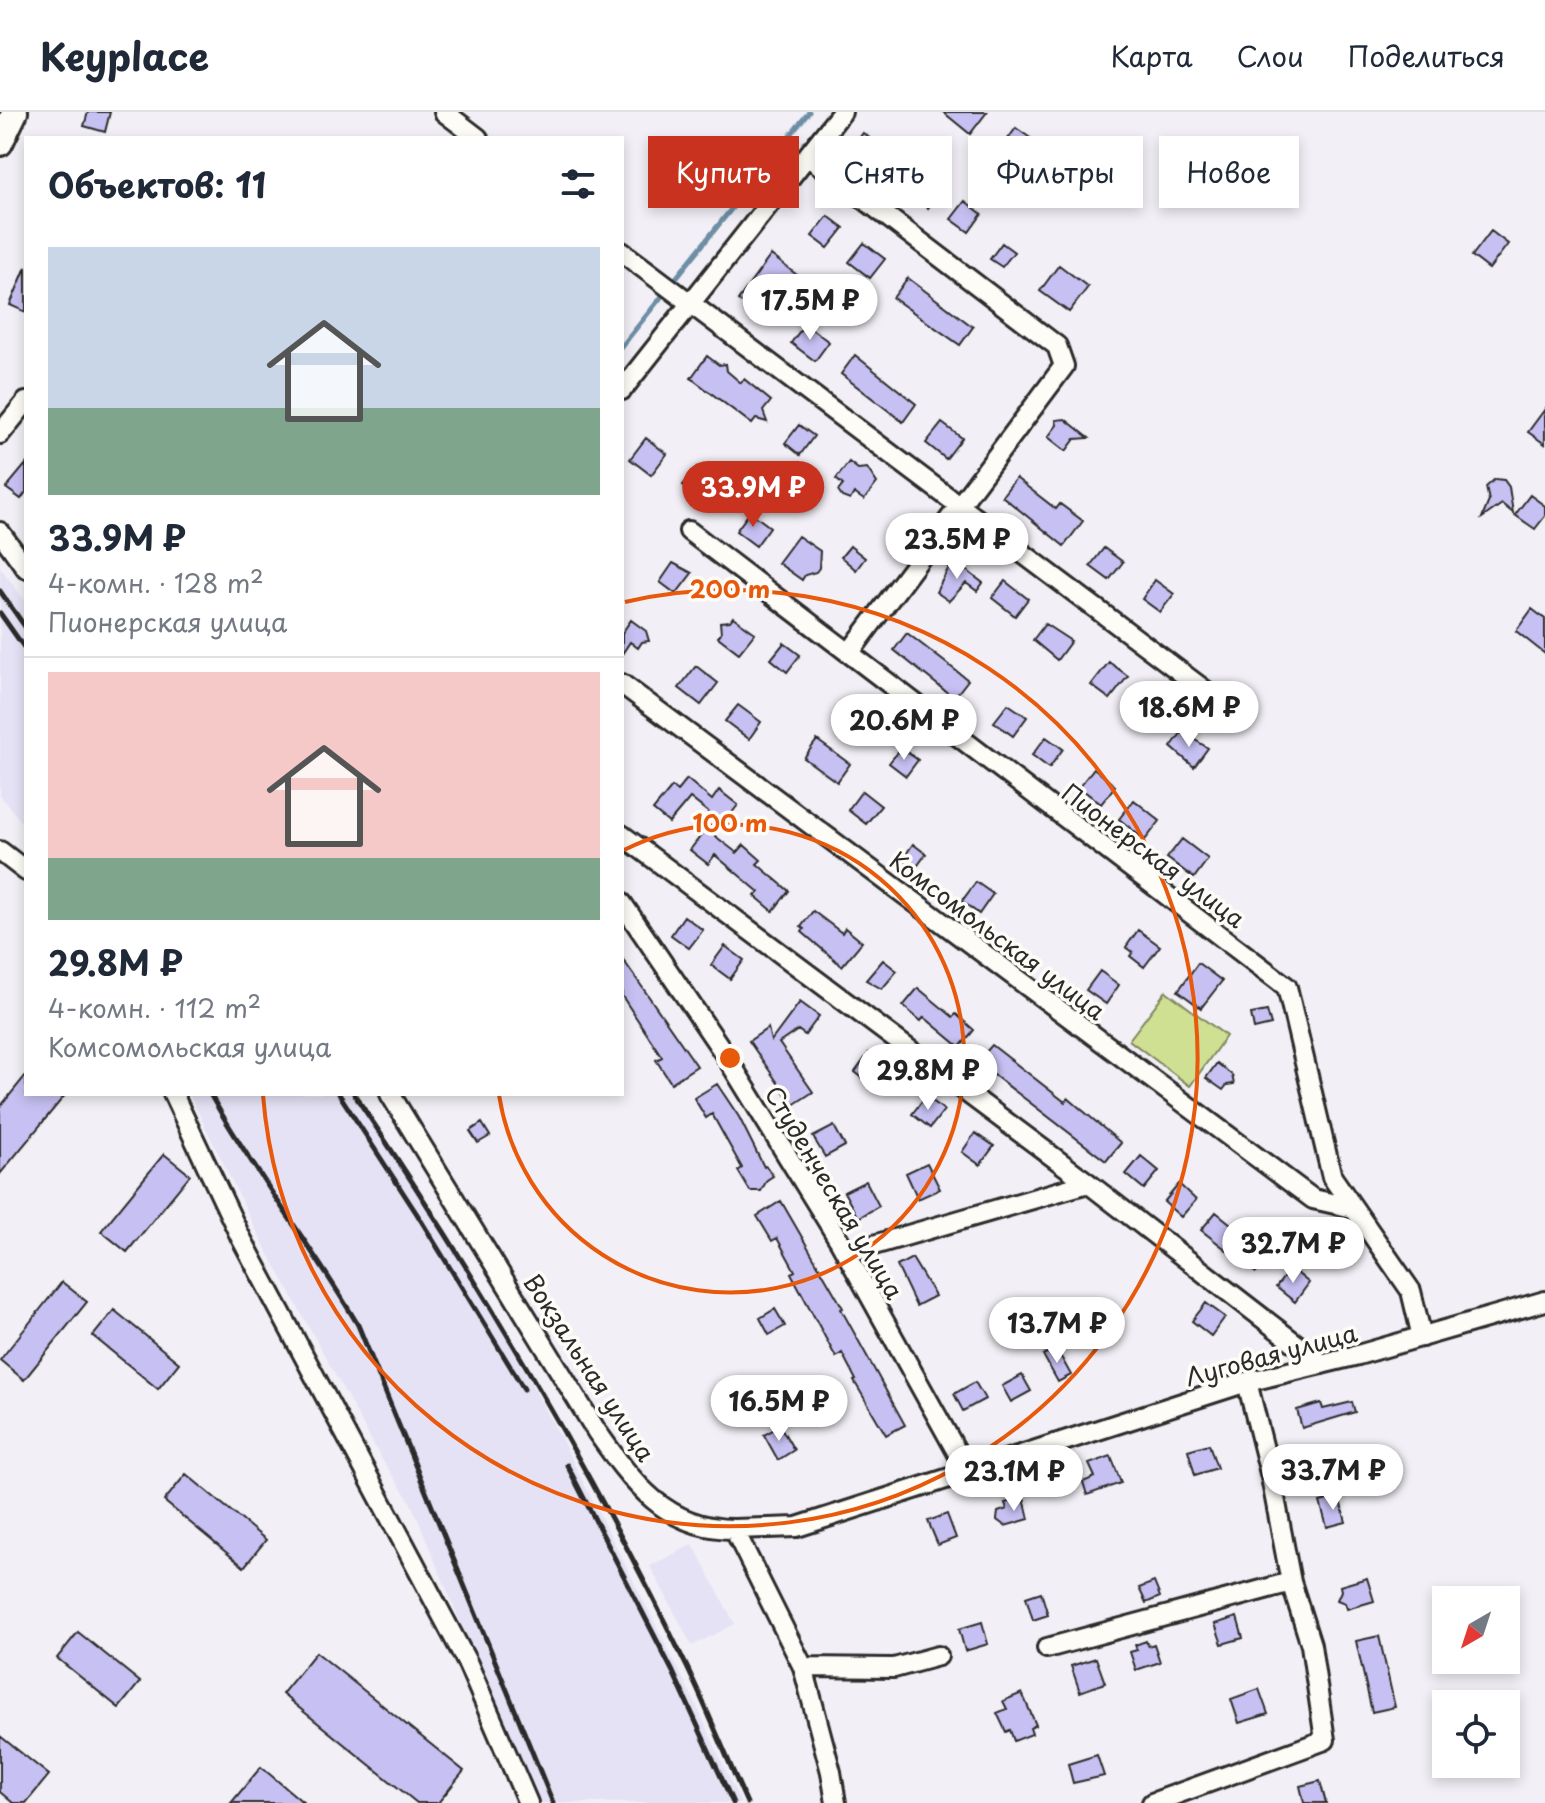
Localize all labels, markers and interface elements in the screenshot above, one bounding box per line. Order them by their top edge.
text: Keyplace [40,27,209,84]
text: Карта [1110,34,1193,77]
text: Слои [1237,34,1304,77]
text: Поделиться [1348,34,1505,77]
chip: Купить [648,136,799,208]
chip: Снять [815,136,952,208]
chip: Фильтры [968,136,1143,208]
chip: Новое [1159,136,1299,208]
text: Объектов: 11 [48,158,266,210]
icon: filters [556,162,600,206]
pin: 17.5M ₽ [736,274,884,342]
text: 17.5M ₽ [761,280,859,319]
icon: home [252,299,396,443]
pin: 33.9M ₽ [679,461,827,529]
text: 33.9M ₽ [700,467,806,506]
text: 33.9M ₽ [48,511,186,563]
pin: 23.5M ₽ [883,513,1031,581]
text: 23.5M ₽ [903,519,1011,558]
text: 4-комн. · 128 m² [48,563,264,602]
text: 200 m [690,570,770,606]
text: Пионерская улица [48,602,287,641]
pin: 18.6M ₽ [1115,681,1263,749]
text: 18.6M ₽ [1138,687,1240,726]
pin: 20.6M ₽ [830,694,978,762]
text: 20.6M ₽ [849,700,959,739]
icon: home [252,724,396,868]
street label: Пионерская улица [1055,774,1253,936]
text: 100 m [693,804,767,840]
street label: Комсомольская улица [883,842,1113,1028]
text: 29.8M ₽ [48,936,183,988]
text: 4-комн. · 112 m² [48,988,261,1027]
text: Комсомольская улица [48,1027,331,1066]
centre of rings [716,1044,744,1072]
pin: 29.8M ₽ [854,1044,1002,1112]
text: 29.8M ₽ [876,1050,980,1089]
street label: Студенческая улица [757,1078,913,1306]
pin: 32.7M ₽ [1219,1217,1367,1285]
text: 32.7M ₽ [1240,1223,1346,1262]
street label: Вокзальная улица [516,1266,664,1468]
pin: 13.7M ₽ [983,1297,1131,1365]
text: 13.7M ₽ [1007,1303,1107,1342]
street label: Луговая улица [1181,1314,1361,1394]
pin: 16.5M ₽ [705,1375,853,1443]
text: 16.5M ₽ [729,1381,829,1420]
pin: 33.7M ₽ [1259,1444,1407,1512]
pin: 23.1M ₽ [940,1445,1088,1513]
text: 33.7M ₽ [1280,1450,1386,1489]
text: 23.1M ₽ [963,1451,1065,1490]
north arrow [1432,1586,1520,1674]
map controls [1432,1586,1520,1778]
button: locate [1432,1690,1520,1778]

